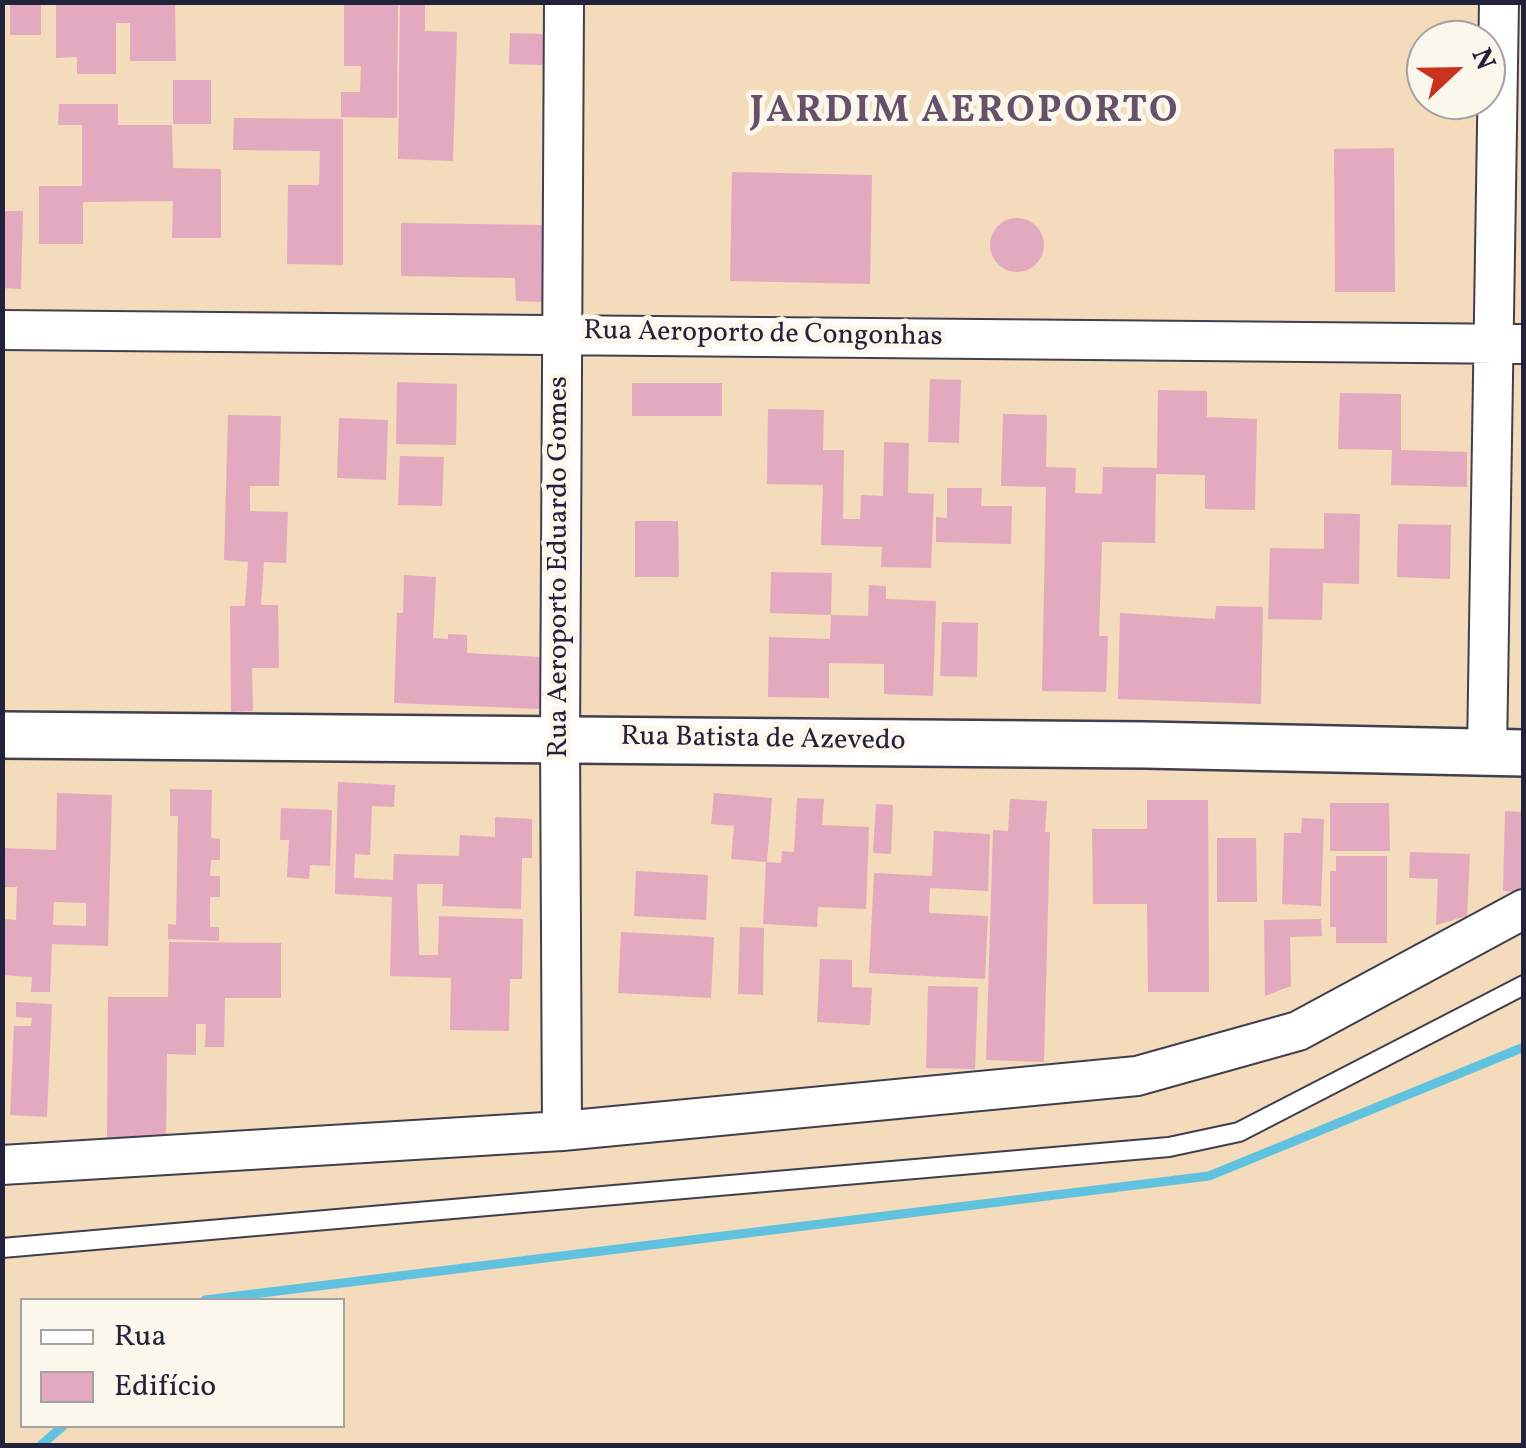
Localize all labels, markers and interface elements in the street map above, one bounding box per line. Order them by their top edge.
north arrow [1406,20,1506,120]
text: N [1461,43,1504,76]
district label: JARDIM AEROPORTO [750,91,1180,137]
street label: Rua Aeroporto de Congonhas [583,316,943,356]
street label: Rua Aeroporto Eduardo Gomes [544,376,578,758]
street label: Rua Batista de Azevedo [620,722,906,760]
legend [20,1298,345,1428]
text: Rua [114,1316,166,1358]
text: Edifício [114,1366,216,1408]

